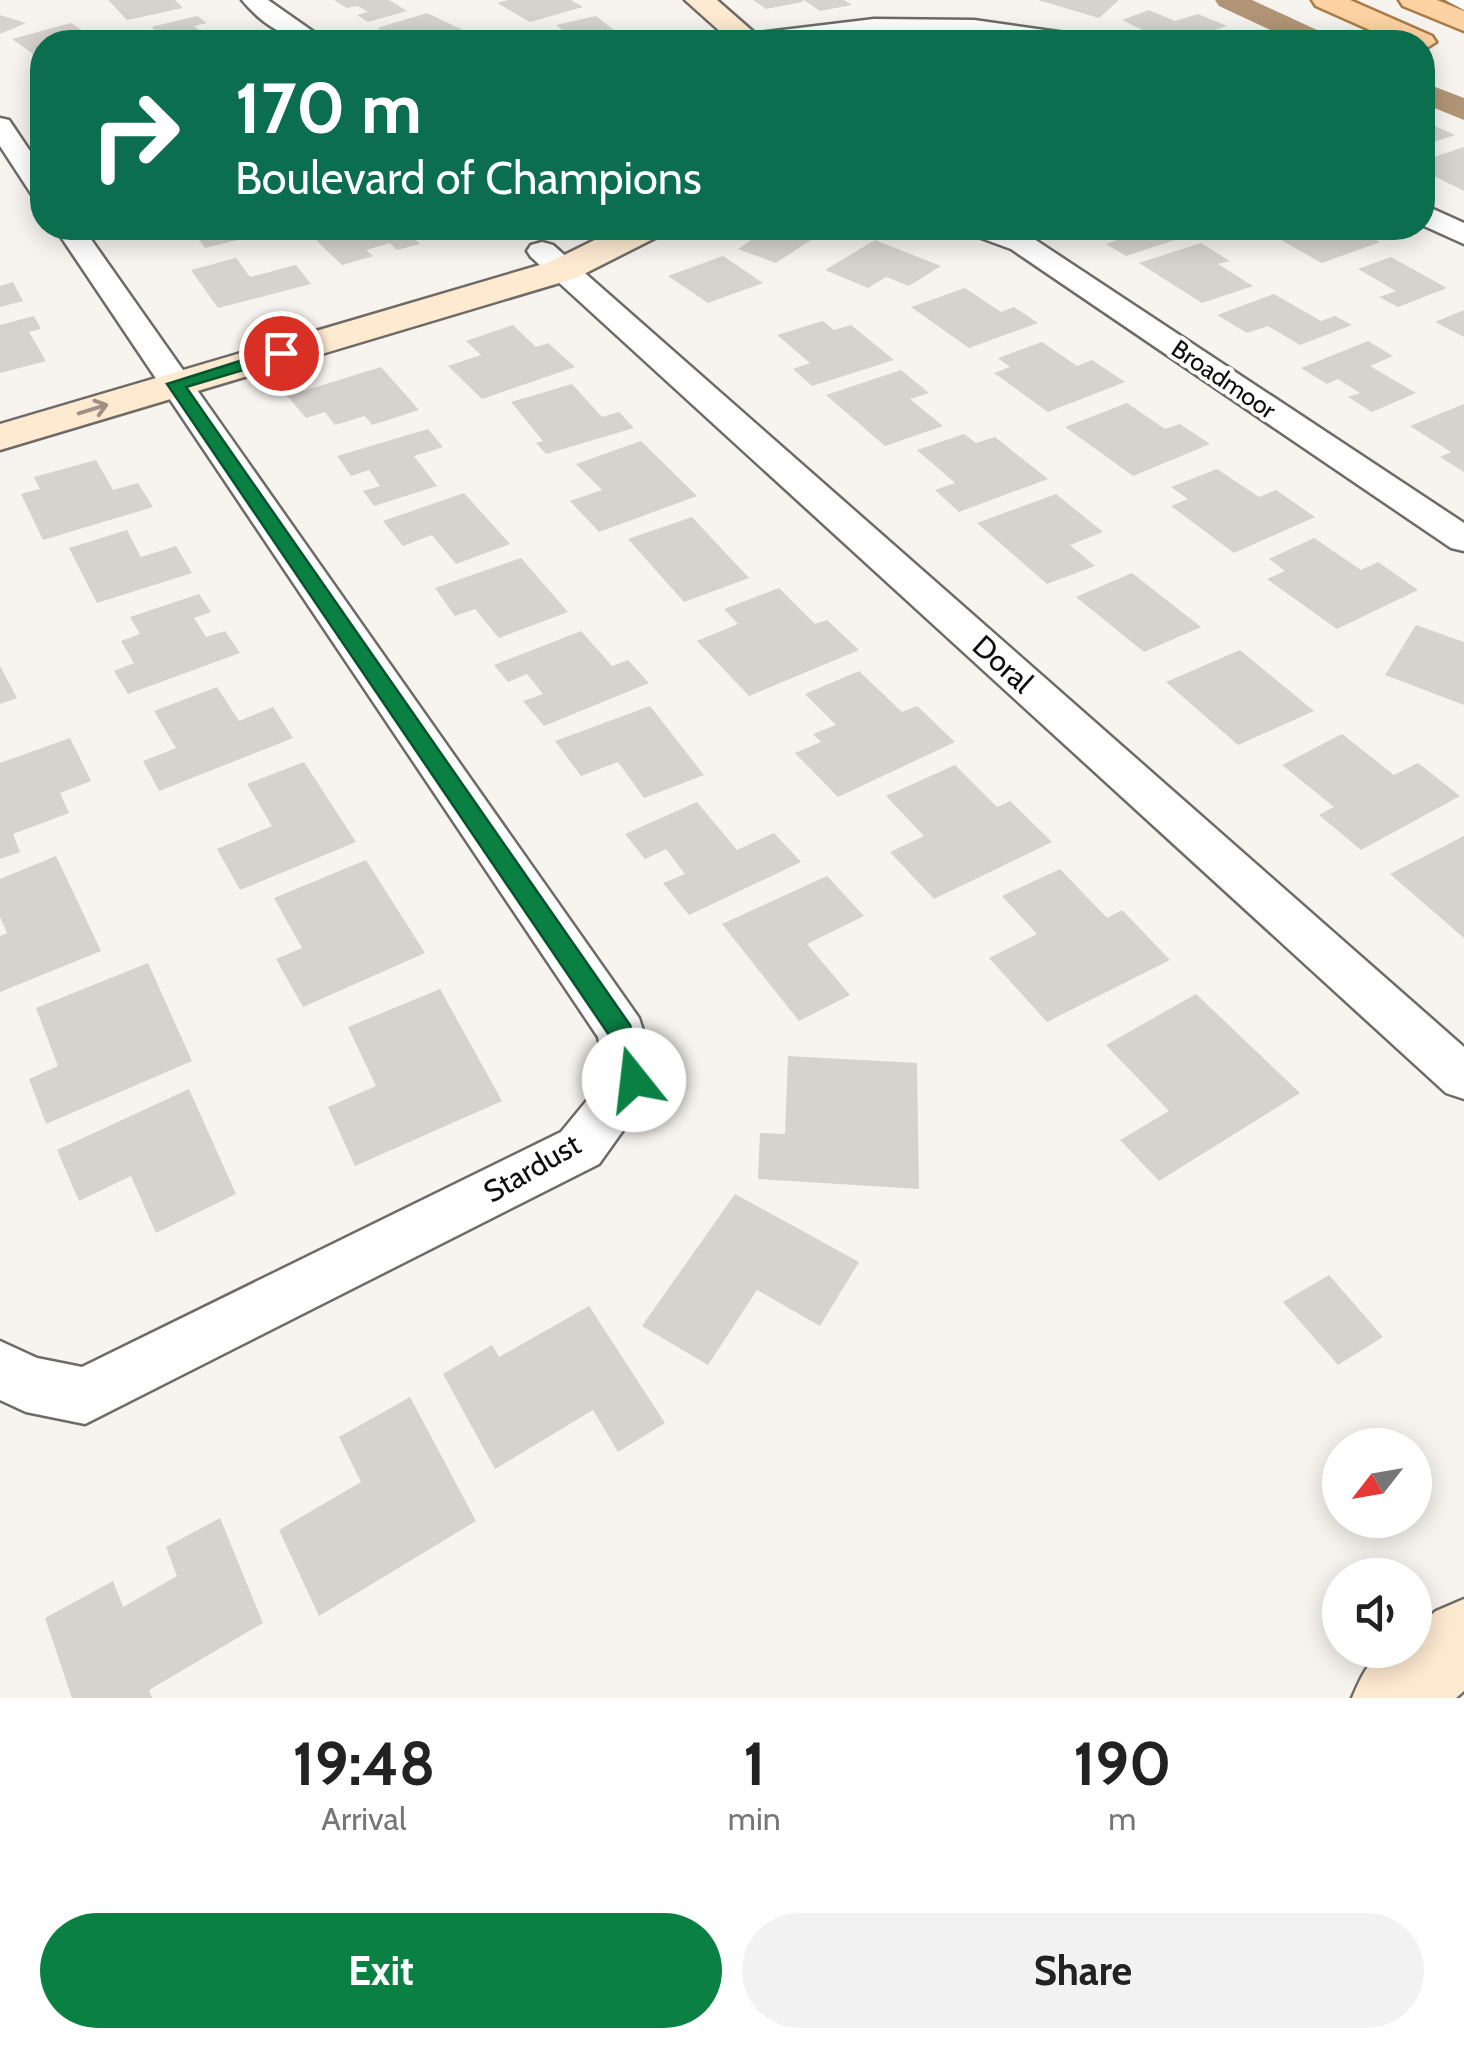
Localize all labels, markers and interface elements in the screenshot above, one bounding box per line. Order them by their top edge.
text: 170 m [235,65,422,151]
icon: right [70,70,200,200]
text: Boulevard of Champions [235,151,702,205]
pin [239,311,324,396]
icon: arrive [254,326,309,381]
street label: Broadmoor [1166,333,1282,425]
one-way arrow [77,399,109,417]
street label: Doral [965,627,1041,701]
position arrow [582,1028,686,1132]
street label: Stardust [477,1126,587,1210]
north arrow [1322,1428,1432,1538]
map controls [1322,1428,1432,1668]
button: sound [1322,1558,1432,1668]
text: 19:48 [293,1727,435,1800]
text: 1 [743,1727,765,1800]
text: 190 [1073,1727,1171,1800]
text: Arrival [321,1799,407,1838]
text: min [728,1799,781,1838]
text: m [1108,1799,1136,1838]
button: Exit [40,1913,722,2028]
button: Share [742,1913,1424,2028]

